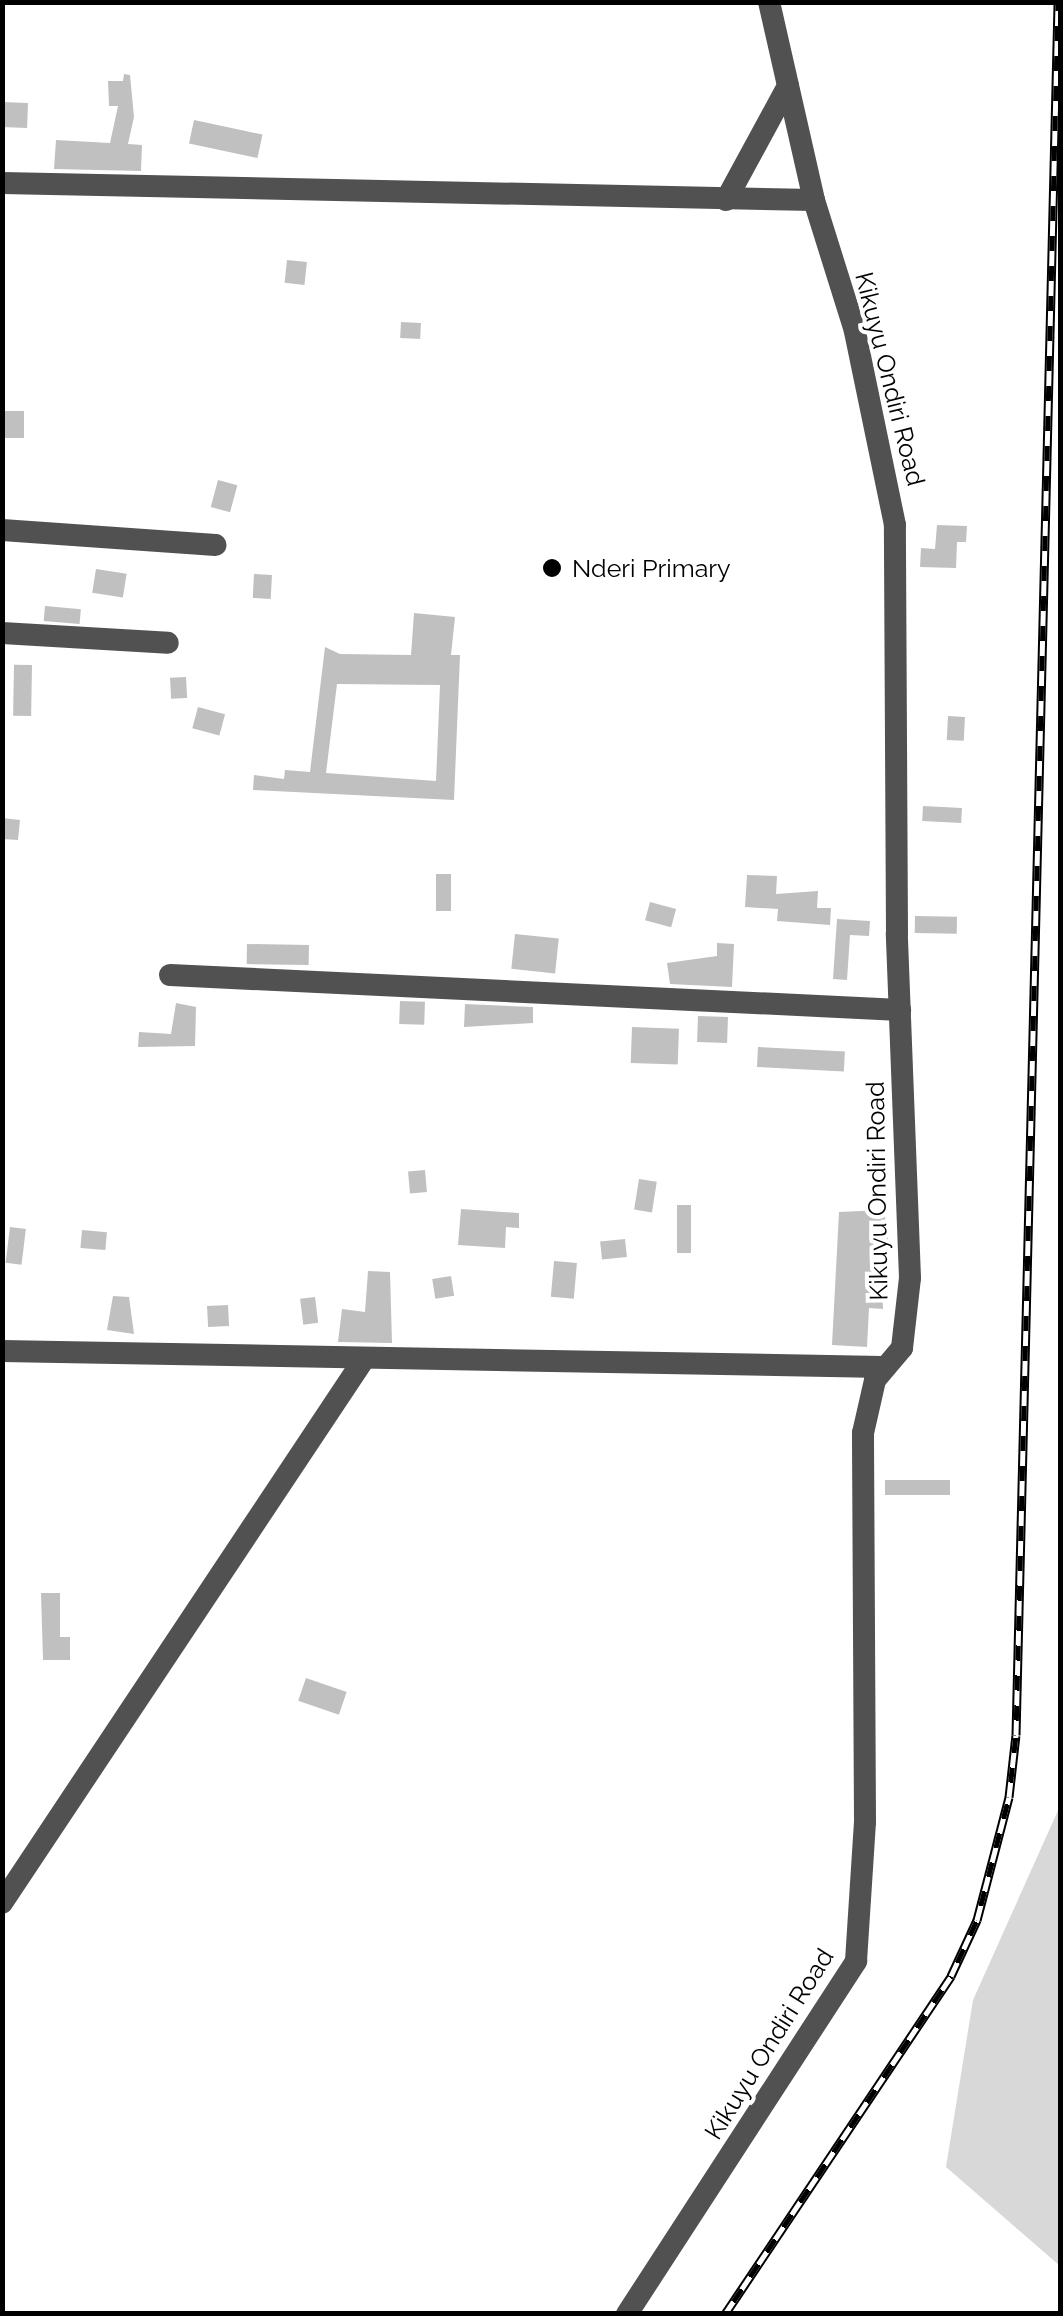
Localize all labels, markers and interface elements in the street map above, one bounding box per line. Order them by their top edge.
street label: Kikuyu Ondiri Road [849,269,931,489]
place label: Nderi Primary [572,553,731,583]
marker: Nderi Primary [541,557,563,579]
street label: Kikuyu Ondiri Road [860,1081,894,1301]
street label: Kikuyu Ondiri Road [698,1943,840,2145]

